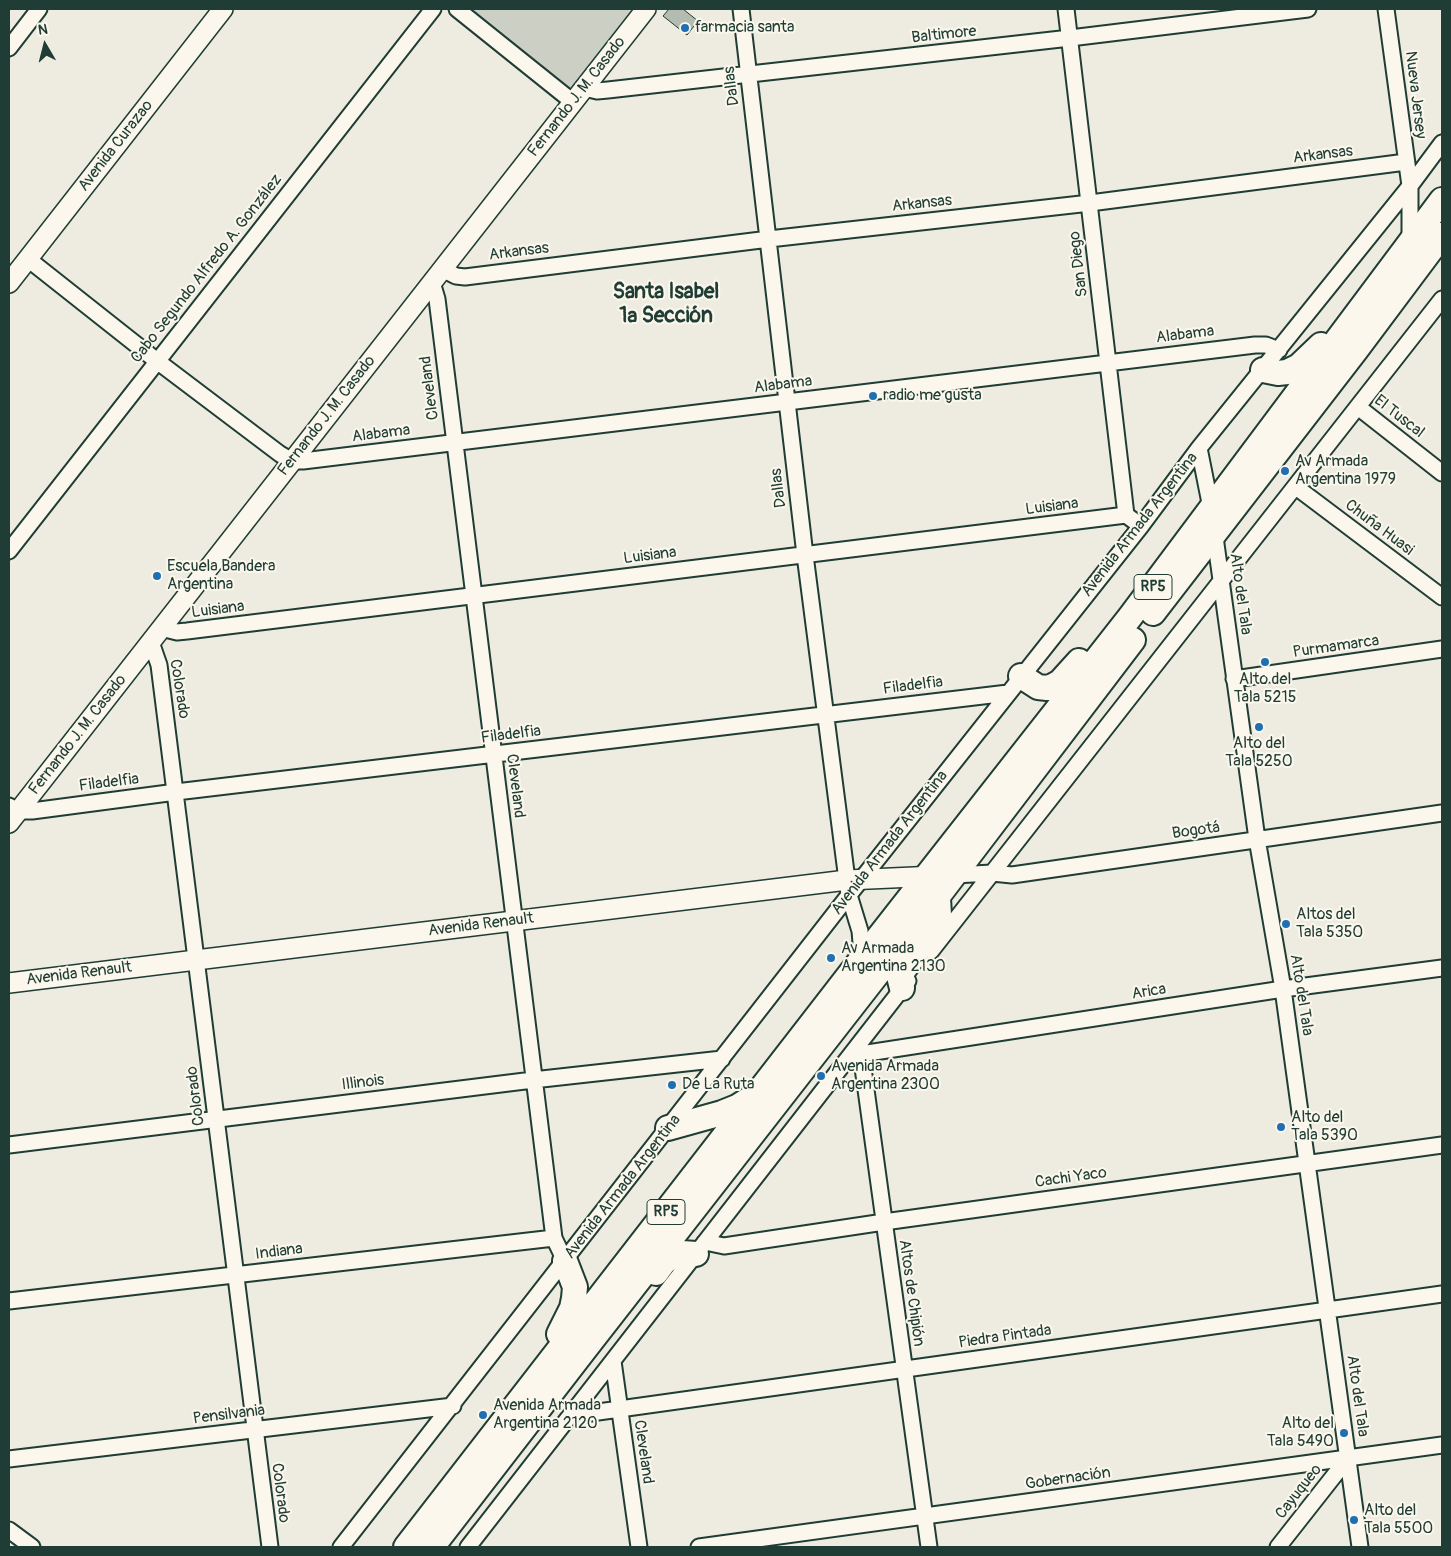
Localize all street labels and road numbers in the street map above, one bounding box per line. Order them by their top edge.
street label: Baltimore [911,22,977,48]
street label: Fernando J. M. Casado [524,33,630,161]
street label: Nueva Jersey [1400,50,1430,140]
street label: Dallas [720,65,744,107]
street label: Avenida Curazao [74,97,158,195]
street label: Arkansas [1292,142,1354,168]
street label: Cabo Segundo Alfredo A. González [127,171,287,367]
street label: Arkansas [891,191,953,217]
street label: San Diego [1065,230,1093,298]
street label: Arkansas [488,239,550,265]
street label: Alabama [1155,322,1215,348]
street label: Fernando J. M. Casado [274,352,380,480]
street label: Cleveland [417,355,443,421]
street label: Alabama [753,372,813,398]
street label: El Tuscal [1370,391,1428,443]
street label: Alabama [351,421,411,447]
street label: Avenida Armada Argentina [1078,449,1202,601]
street label: Dallas [767,467,791,509]
street label: Luisiana [1024,494,1080,520]
street label: Chuña Huasi [1341,496,1417,560]
street label: Luisiana [622,543,678,569]
street label: Alto del Tala [1225,552,1255,636]
road number: RP5 [1134,574,1172,600]
street label: Luisiana [190,597,246,623]
street label: Purmamarca [1292,631,1380,663]
street label: Colorado [165,658,193,720]
street label: Fernando J. M. Casado [25,671,131,799]
street label: Filadelfia [882,673,944,699]
street label: Filadelfia [480,722,542,748]
street label: Cleveland [502,753,528,819]
street label: Avenida Armada Argentina [828,767,952,919]
street label: Filadelfia [78,770,140,796]
street label: Bogotá [1171,818,1221,844]
street label: Avenida Renault [427,909,535,941]
street label: Alto del Tala [1285,953,1317,1037]
street label: Avenida Renault [25,958,133,990]
street label: Arica [1130,980,1168,1004]
street label: Colorado [183,1065,209,1127]
street label: Illinois [341,1071,385,1095]
street label: Avenida Armada Argentina [561,1111,685,1263]
street label: Cachi Yaco [1034,1163,1108,1193]
road number: RP5 [647,1200,685,1224]
street label: Altos de Chipión [894,1238,928,1348]
street label: Indiana [254,1240,304,1264]
street label: Piedra Pintada [957,1321,1053,1353]
street label: Alto del Tala [1342,1354,1372,1438]
street label: Pensilvania [192,1401,266,1429]
street label: Cleveland [629,1419,657,1485]
street label: Cayuqueo [1272,1461,1326,1523]
street label: Colorado [267,1462,293,1524]
street label: Gobernación [1024,1464,1112,1494]

